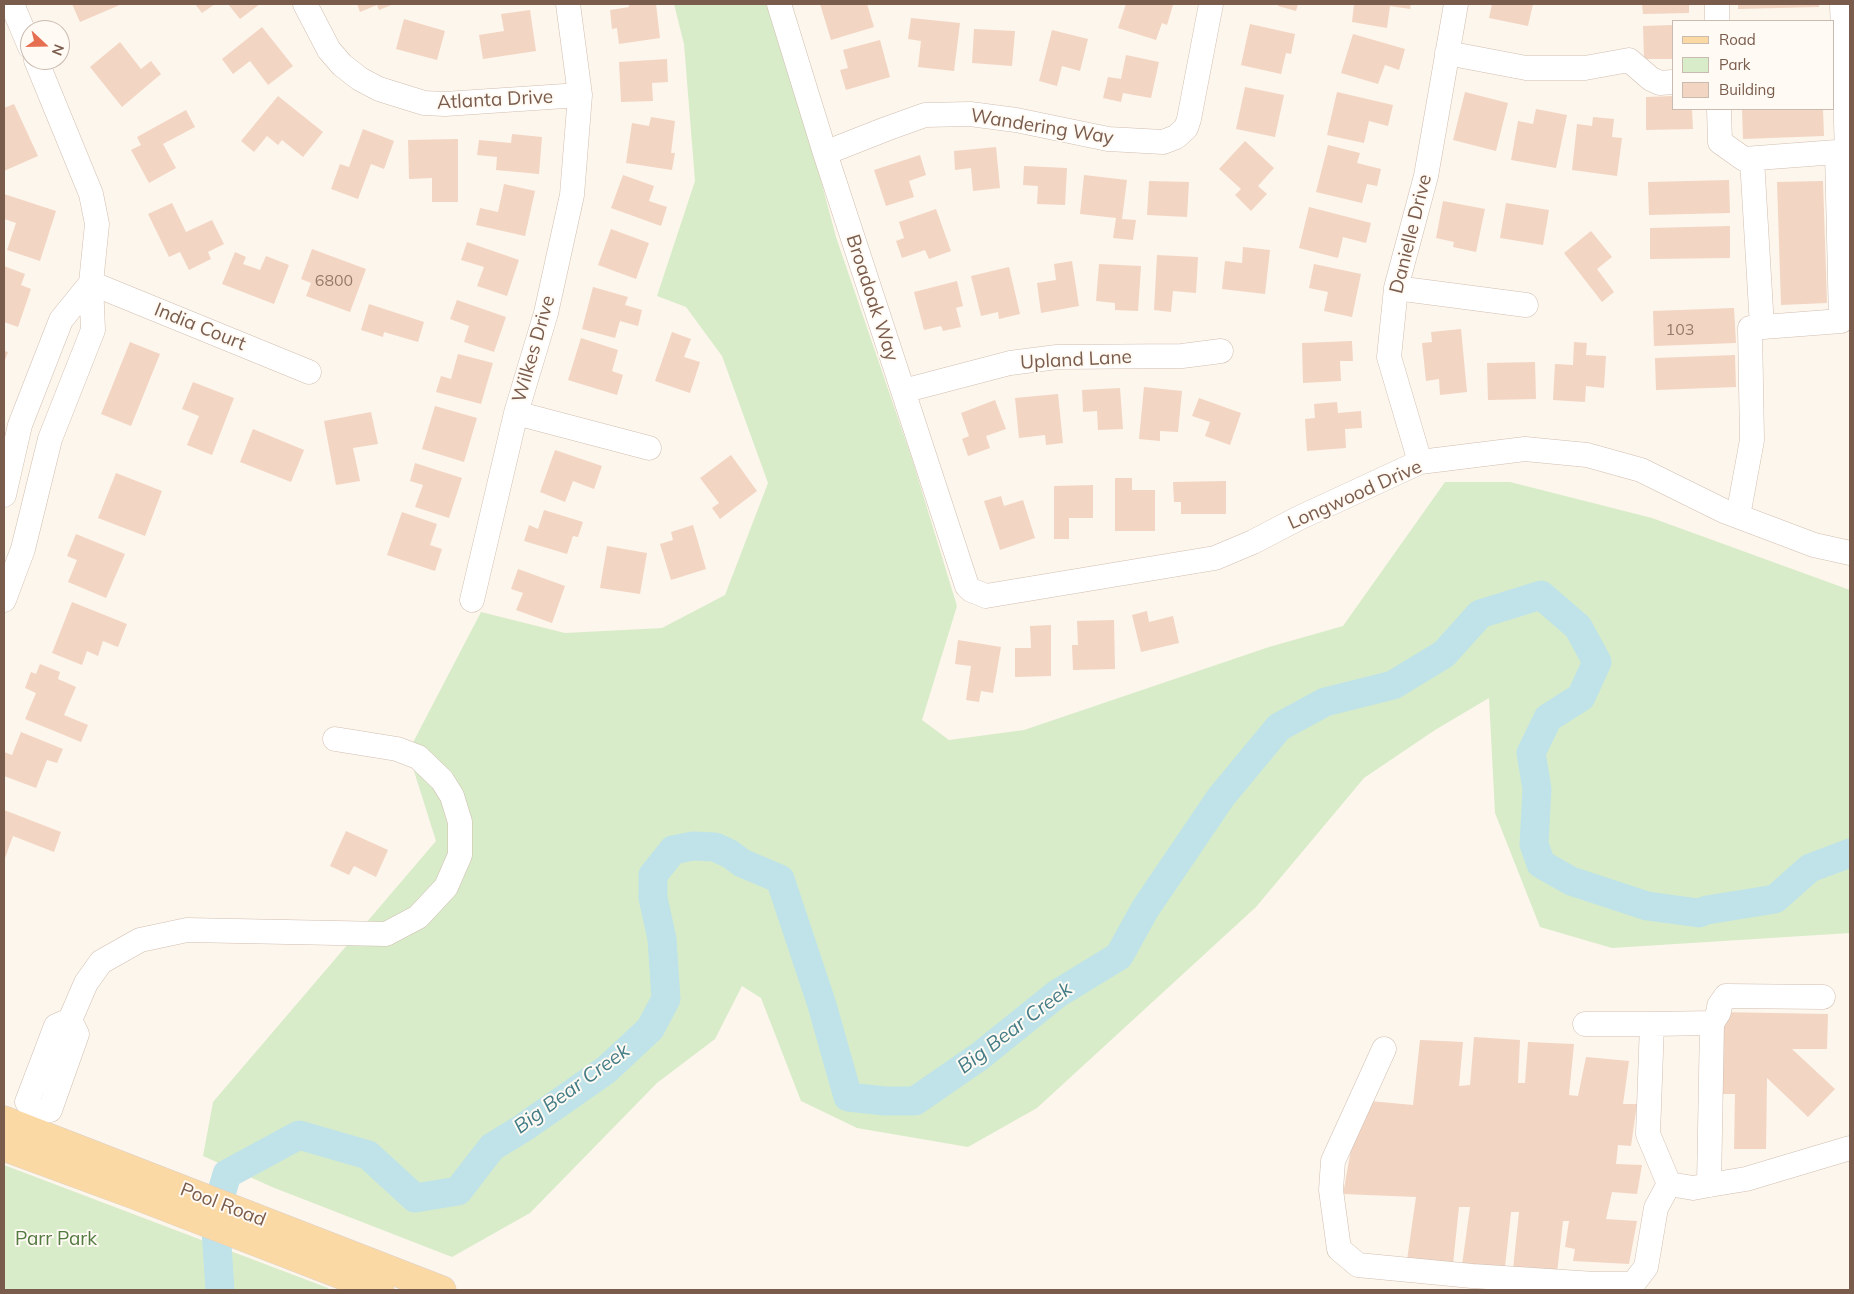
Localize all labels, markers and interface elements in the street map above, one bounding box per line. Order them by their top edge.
north arrow [20,20,70,70]
legend [1672,20,1834,110]
text: Road [1719,30,1756,49]
text: N [48,42,68,58]
text: Park [1719,55,1751,74]
text: Building [1719,80,1775,99]
street label: Atlanta Drive [436,86,554,114]
street label: Wandering Way [969,104,1115,150]
street label: Danielle Drive [1385,172,1437,296]
street label: Broadoak Way [841,232,903,364]
house number: 6800 [315,271,353,291]
street label: Wilkes Drive [508,293,560,405]
street label: India Court [151,298,249,356]
house number: 103 [1666,320,1694,340]
street label: Upland Lane [1020,346,1132,374]
street label: Longwood Drive [1285,455,1425,535]
water label: Big Bear Creek [953,977,1077,1079]
water label: Big Bear Creek [509,1039,635,1139]
street label: Pool Road [177,1178,269,1232]
park label: Parr Park [15,1228,97,1250]

